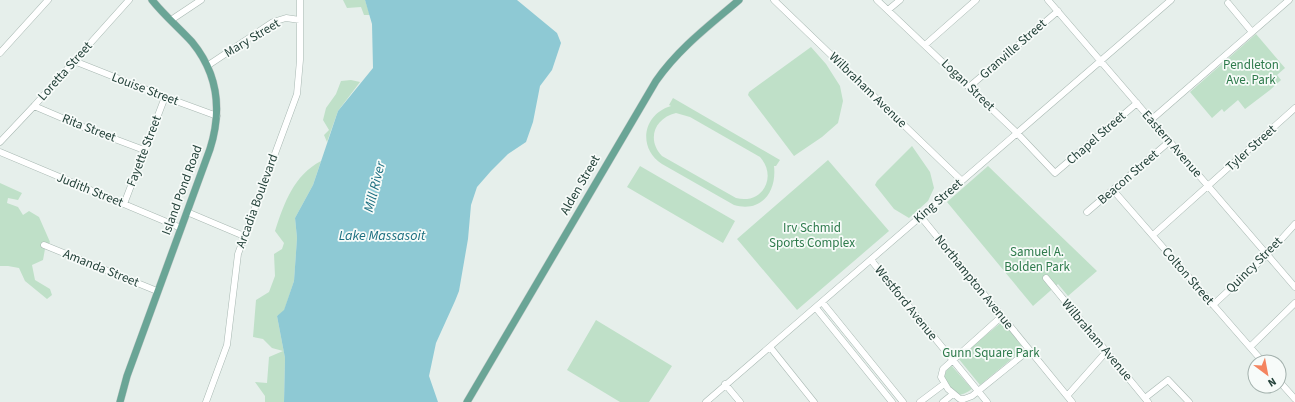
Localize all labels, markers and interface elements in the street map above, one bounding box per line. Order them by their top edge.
street label: Mary Street [221,14,284,62]
street label: Granville Street [976,14,1051,83]
street label: Loretta Street [34,37,97,104]
street label: Wilbraham Avenue [825,48,911,132]
street label: Logan Street [937,55,999,116]
park label: Pendleton Ave. Park [1223,56,1279,89]
street label: Louise Street [109,68,182,110]
street label: Chapel Street [1062,107,1130,169]
street label: Eastern Avenue [1138,107,1206,181]
street label: Rita Street [59,109,119,147]
street label: Fayette Street [122,112,166,189]
street label: Tyler Street [1222,120,1281,175]
street label: Island Pond Road [157,142,207,238]
street label: Beacon Street [1094,145,1163,209]
street label: Arcadia Boulevard [232,151,282,251]
street label: Alden Street [556,151,605,218]
water label: Mill River [359,158,391,215]
street label: Judith Street [54,168,127,212]
street label: King Street [910,174,967,227]
park label: Irv Schmid Sports Complex [769,219,855,252]
water label: Lake Massasoit [339,226,426,246]
street label: Northampton Avenue [930,231,1018,333]
street label: Quincy Street [1222,232,1287,297]
park label: Samuel A. Bolden Park [1004,243,1070,276]
street label: Colton Street [1158,243,1219,309]
street label: Amanda Street [60,245,142,292]
street label: Westford Avenue [870,262,942,344]
street label: Wilbraham Avenue [1057,295,1137,385]
park label: Gunn Square Park [942,344,1040,362]
north arrow [1247,354,1287,394]
text: N [1265,374,1279,390]

